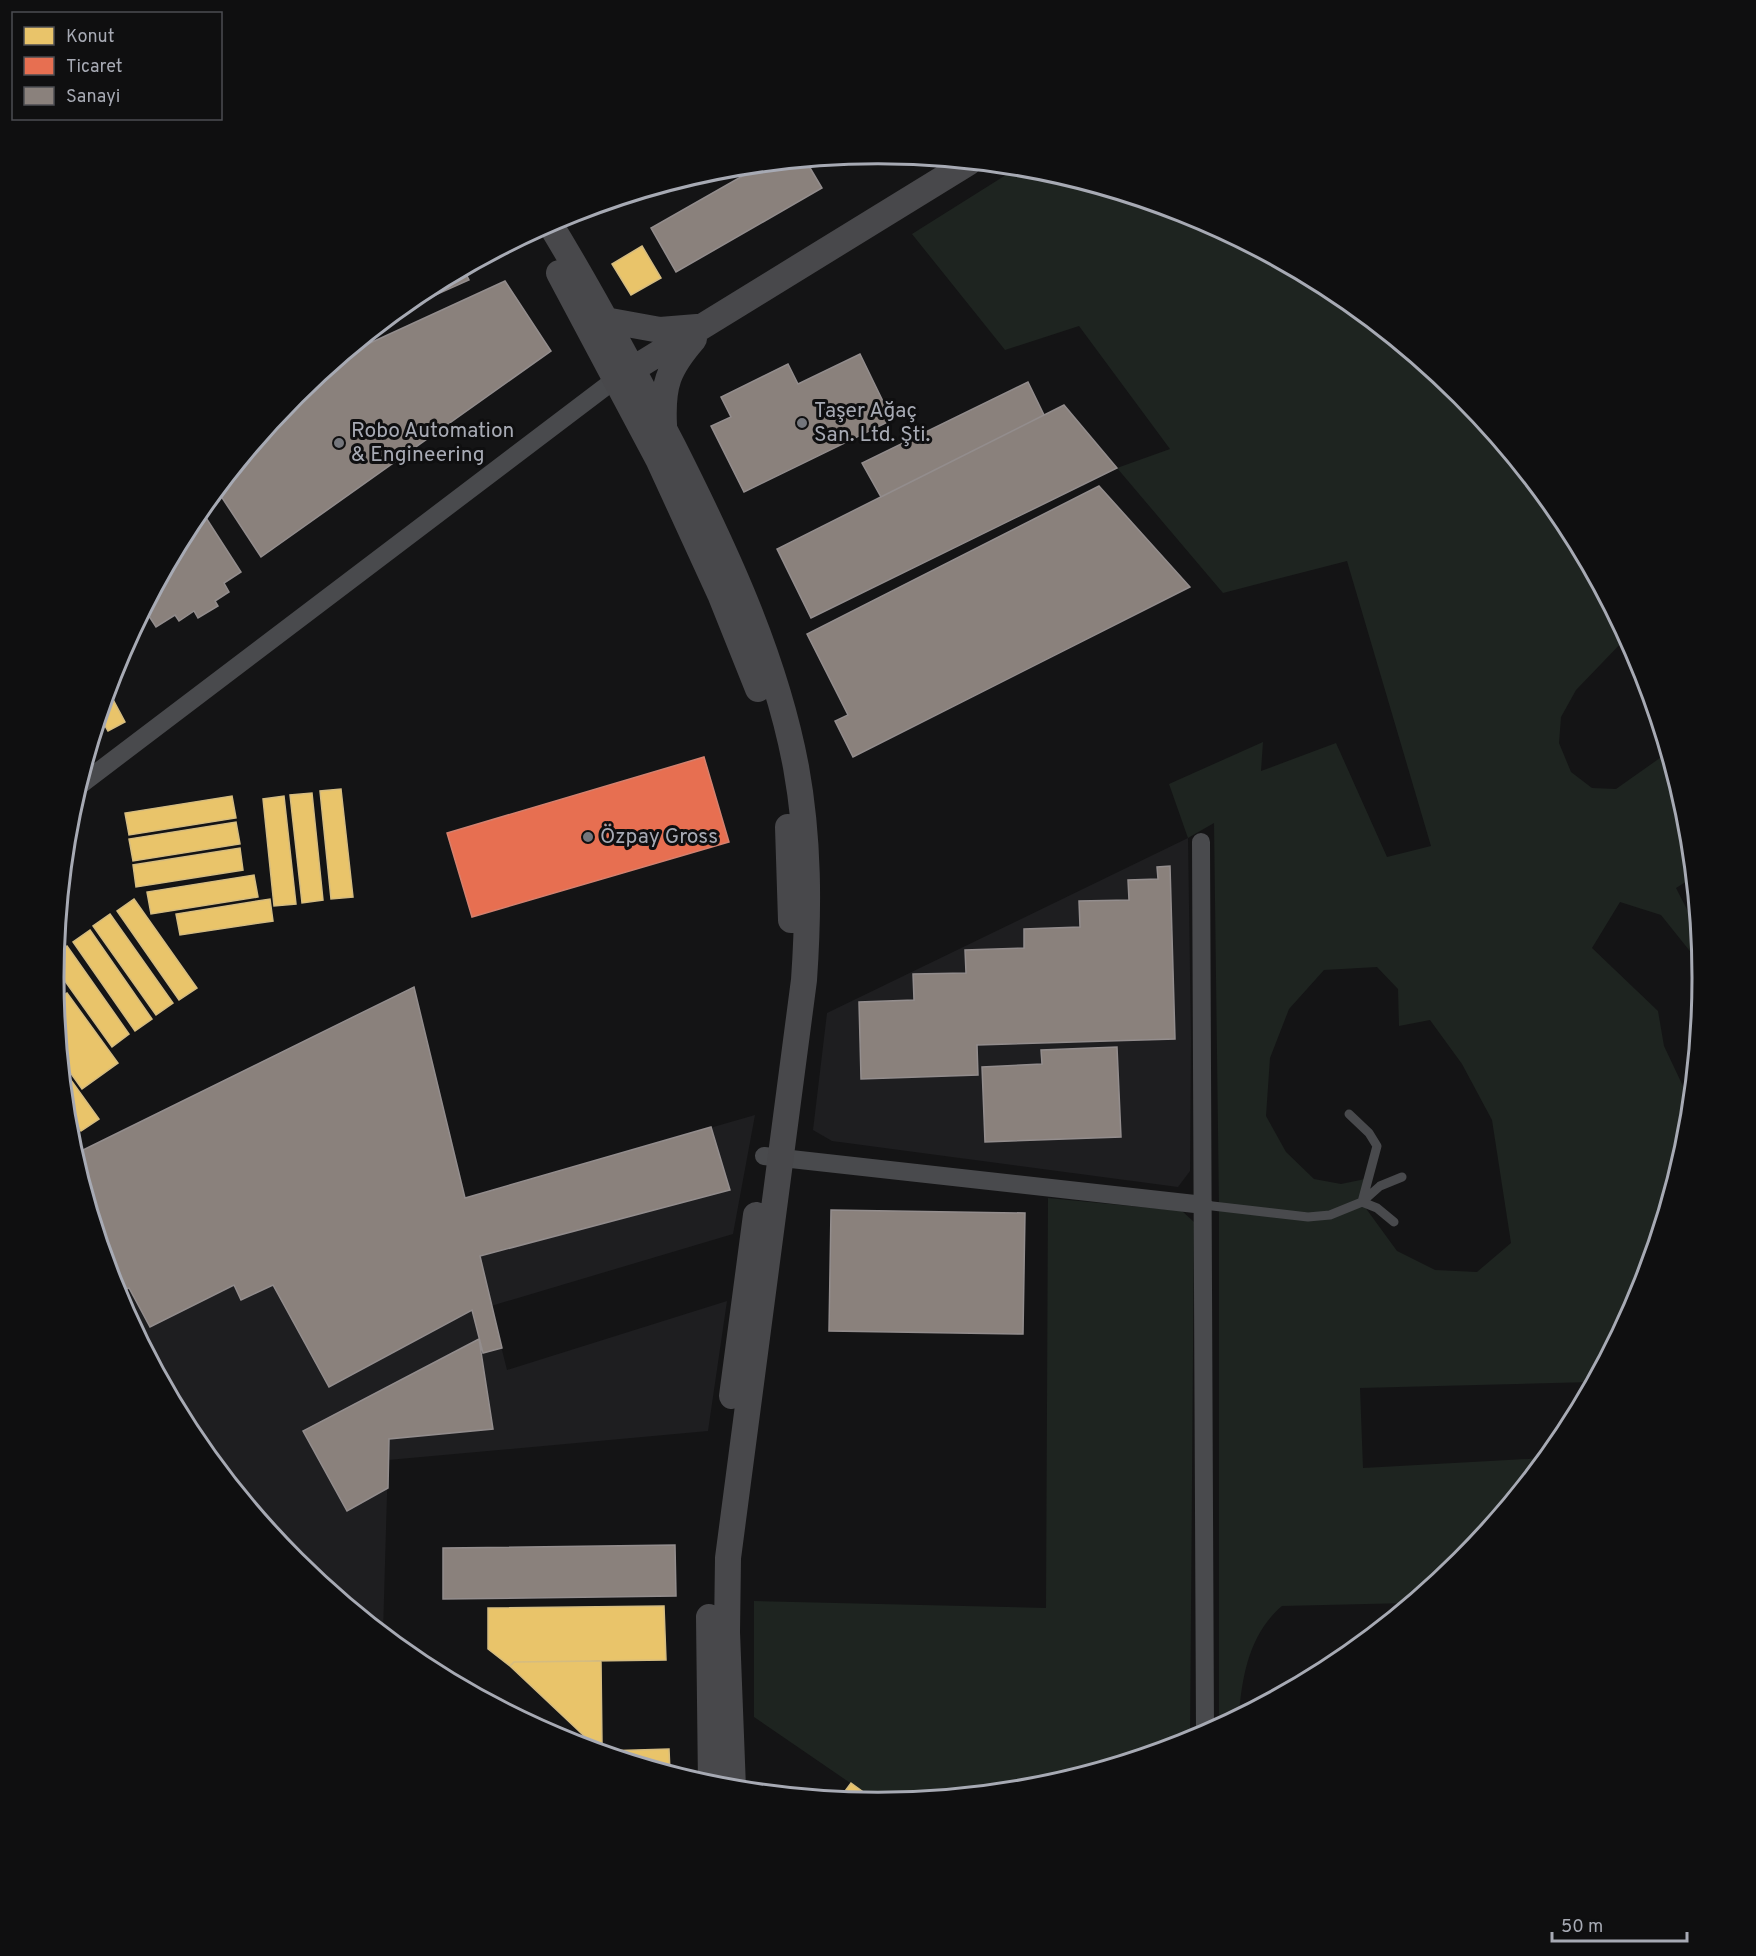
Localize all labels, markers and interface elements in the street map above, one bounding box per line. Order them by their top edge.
legend [12,12,222,120]
text: Konut [66,26,114,49]
text: Ticaret [66,56,122,79]
text: Sanayi [66,86,120,109]
place label: Taşer Ağaç San. Ltd. Şti. [814,398,930,449]
marker: Taşer Ağaç San. Ltd. Şti. [795,416,809,430]
place label: Robo Automation & Engineering [351,418,514,469]
marker: Robo Automation & Engineering [332,436,346,450]
place label: Özpay Gross [600,824,718,851]
marker: Özpay Gross [581,830,595,844]
scale bar [1552,1905,1687,1943]
text: 50 m [1561,1916,1603,1939]

